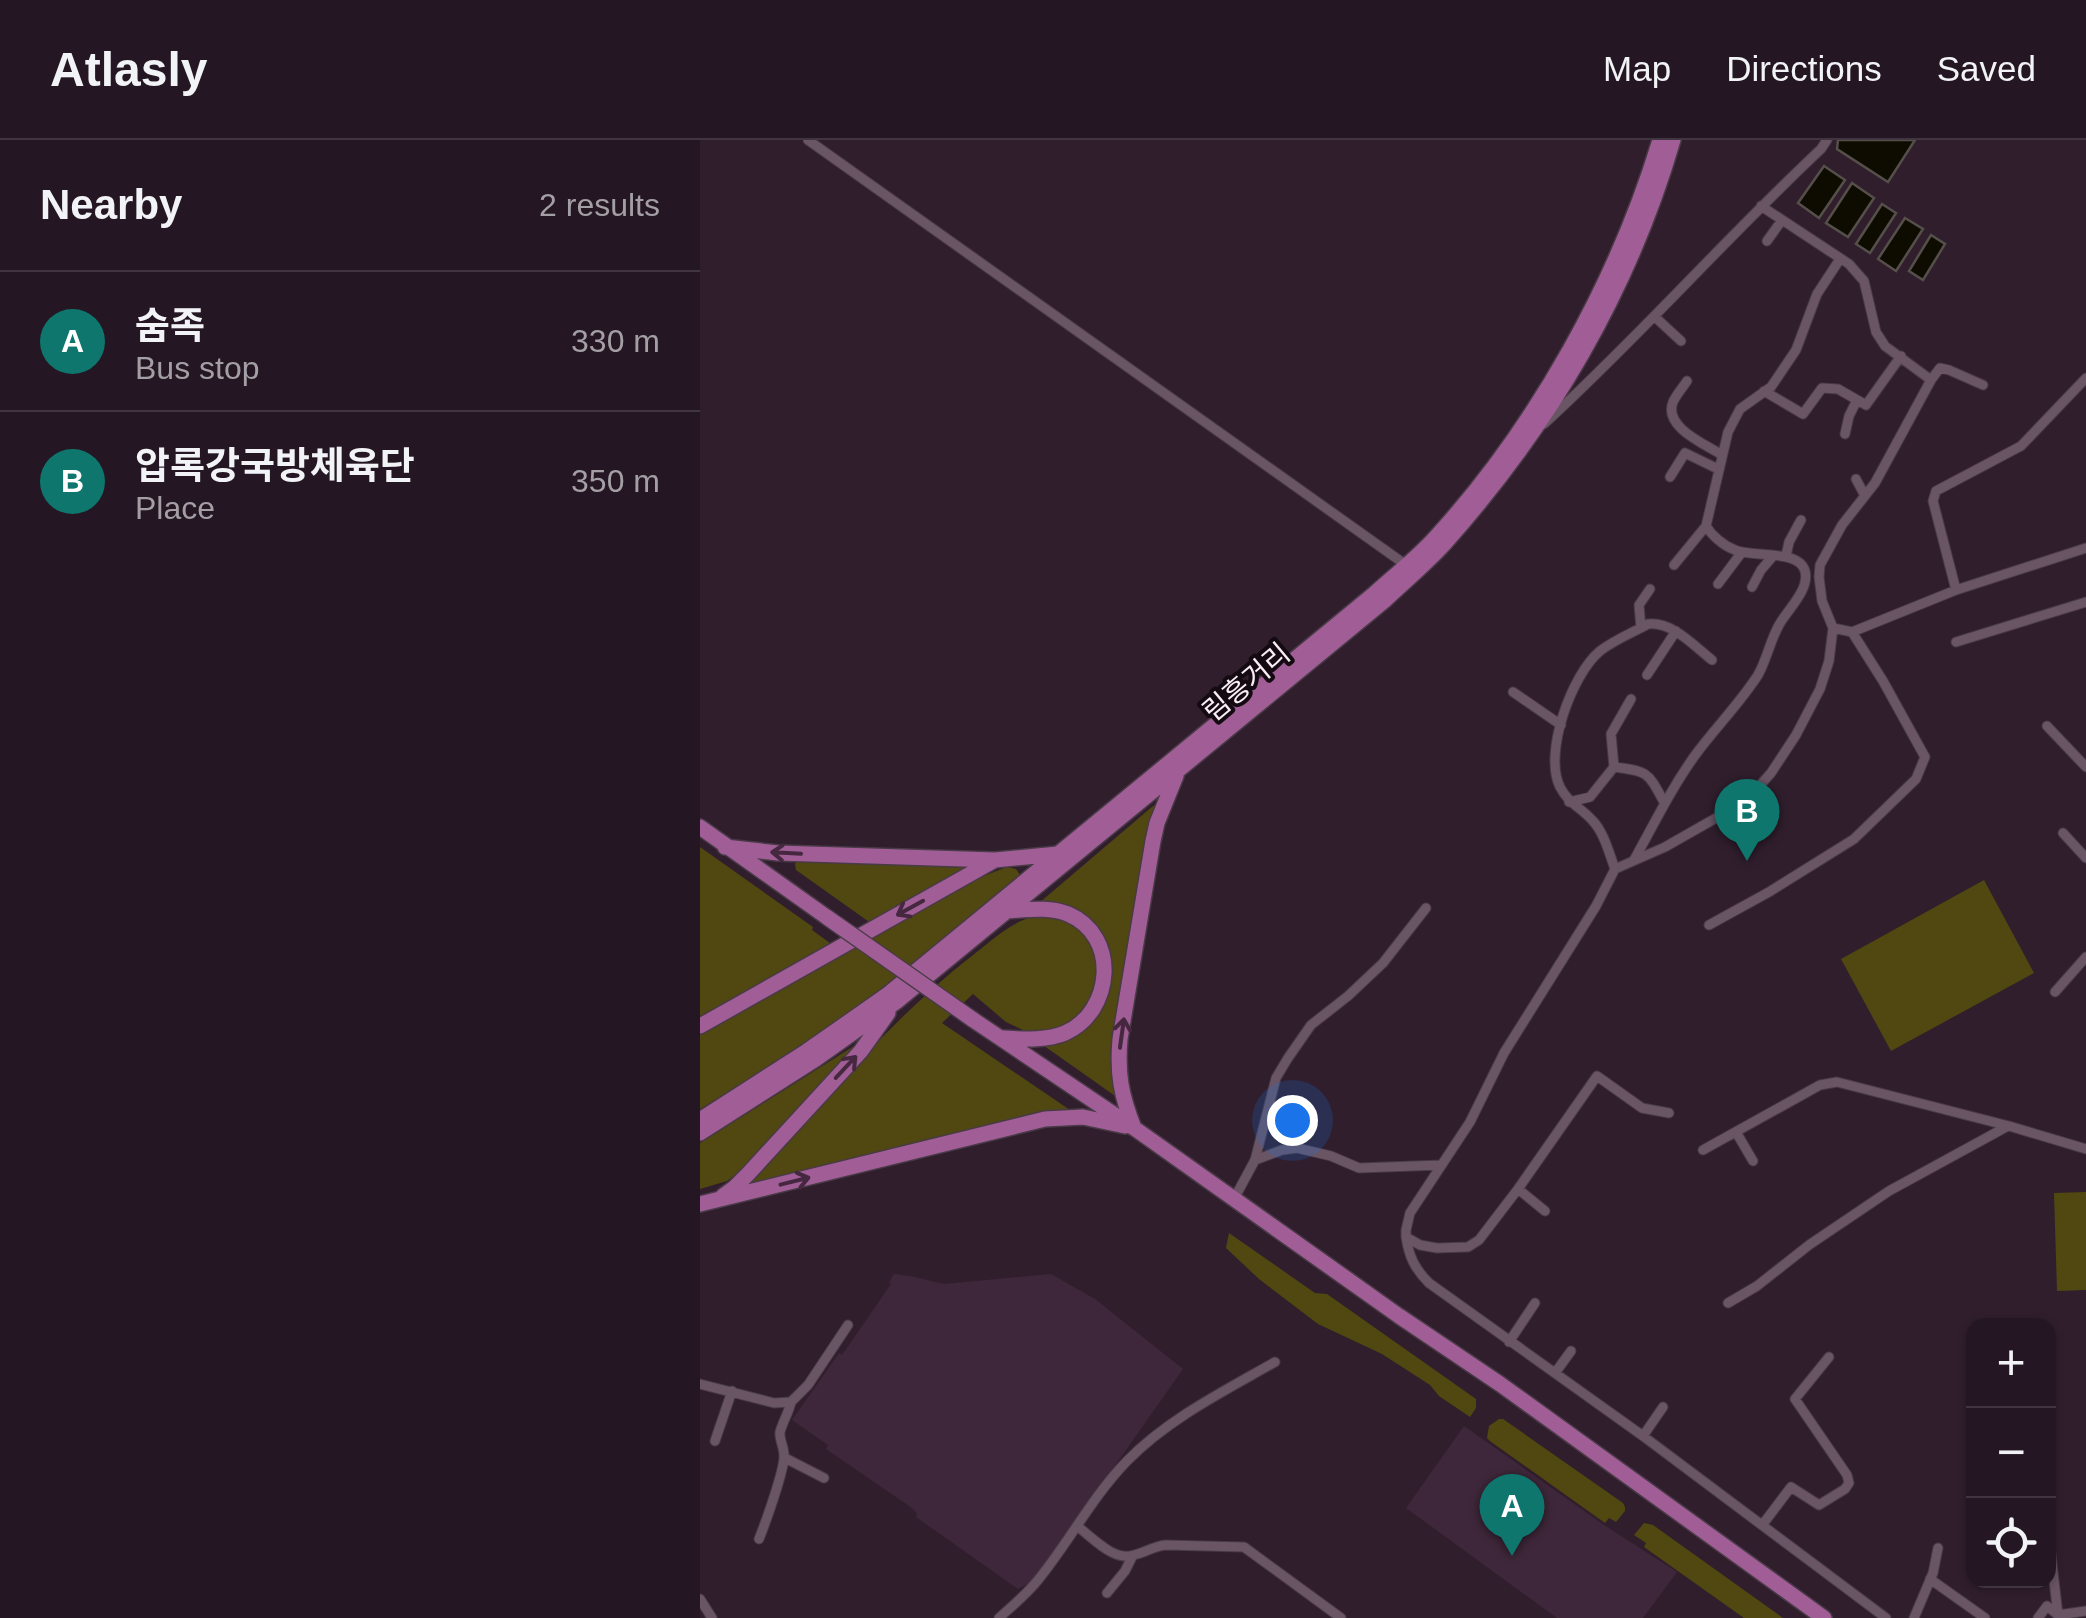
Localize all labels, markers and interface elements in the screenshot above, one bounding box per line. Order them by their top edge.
text: Atlasly [50,43,207,96]
text: Map [1603,49,1671,88]
text: Directions [1726,49,1882,88]
text: Saved [1937,49,2036,88]
text: Nearby [40,181,182,228]
text: 2 results [539,187,660,223]
text: 숨족 [135,305,205,347]
text: A [61,323,84,359]
text: 330 m [571,323,660,359]
text: Bus stop [135,350,260,386]
text: 압록강국방체육단 [135,445,415,487]
text: B [61,463,84,499]
text: 350 m [571,463,660,499]
text: Place [135,490,215,526]
street label: 림흥거리 [1197,637,1296,727]
pin: B [1714,778,1780,861]
one-way arrow [770,843,802,862]
one-way arrow [896,898,925,918]
one-way arrow [1113,1017,1131,1050]
one-way arrow [834,1055,857,1080]
your location [1267,1095,1318,1146]
one-way arrow [778,1171,810,1189]
map controls [1966,1318,2056,1588]
button: + [1966,1318,2056,1408]
button: − [1966,1408,2056,1498]
pin: A [1480,1474,1544,1556]
button: locate [1966,1498,2056,1588]

